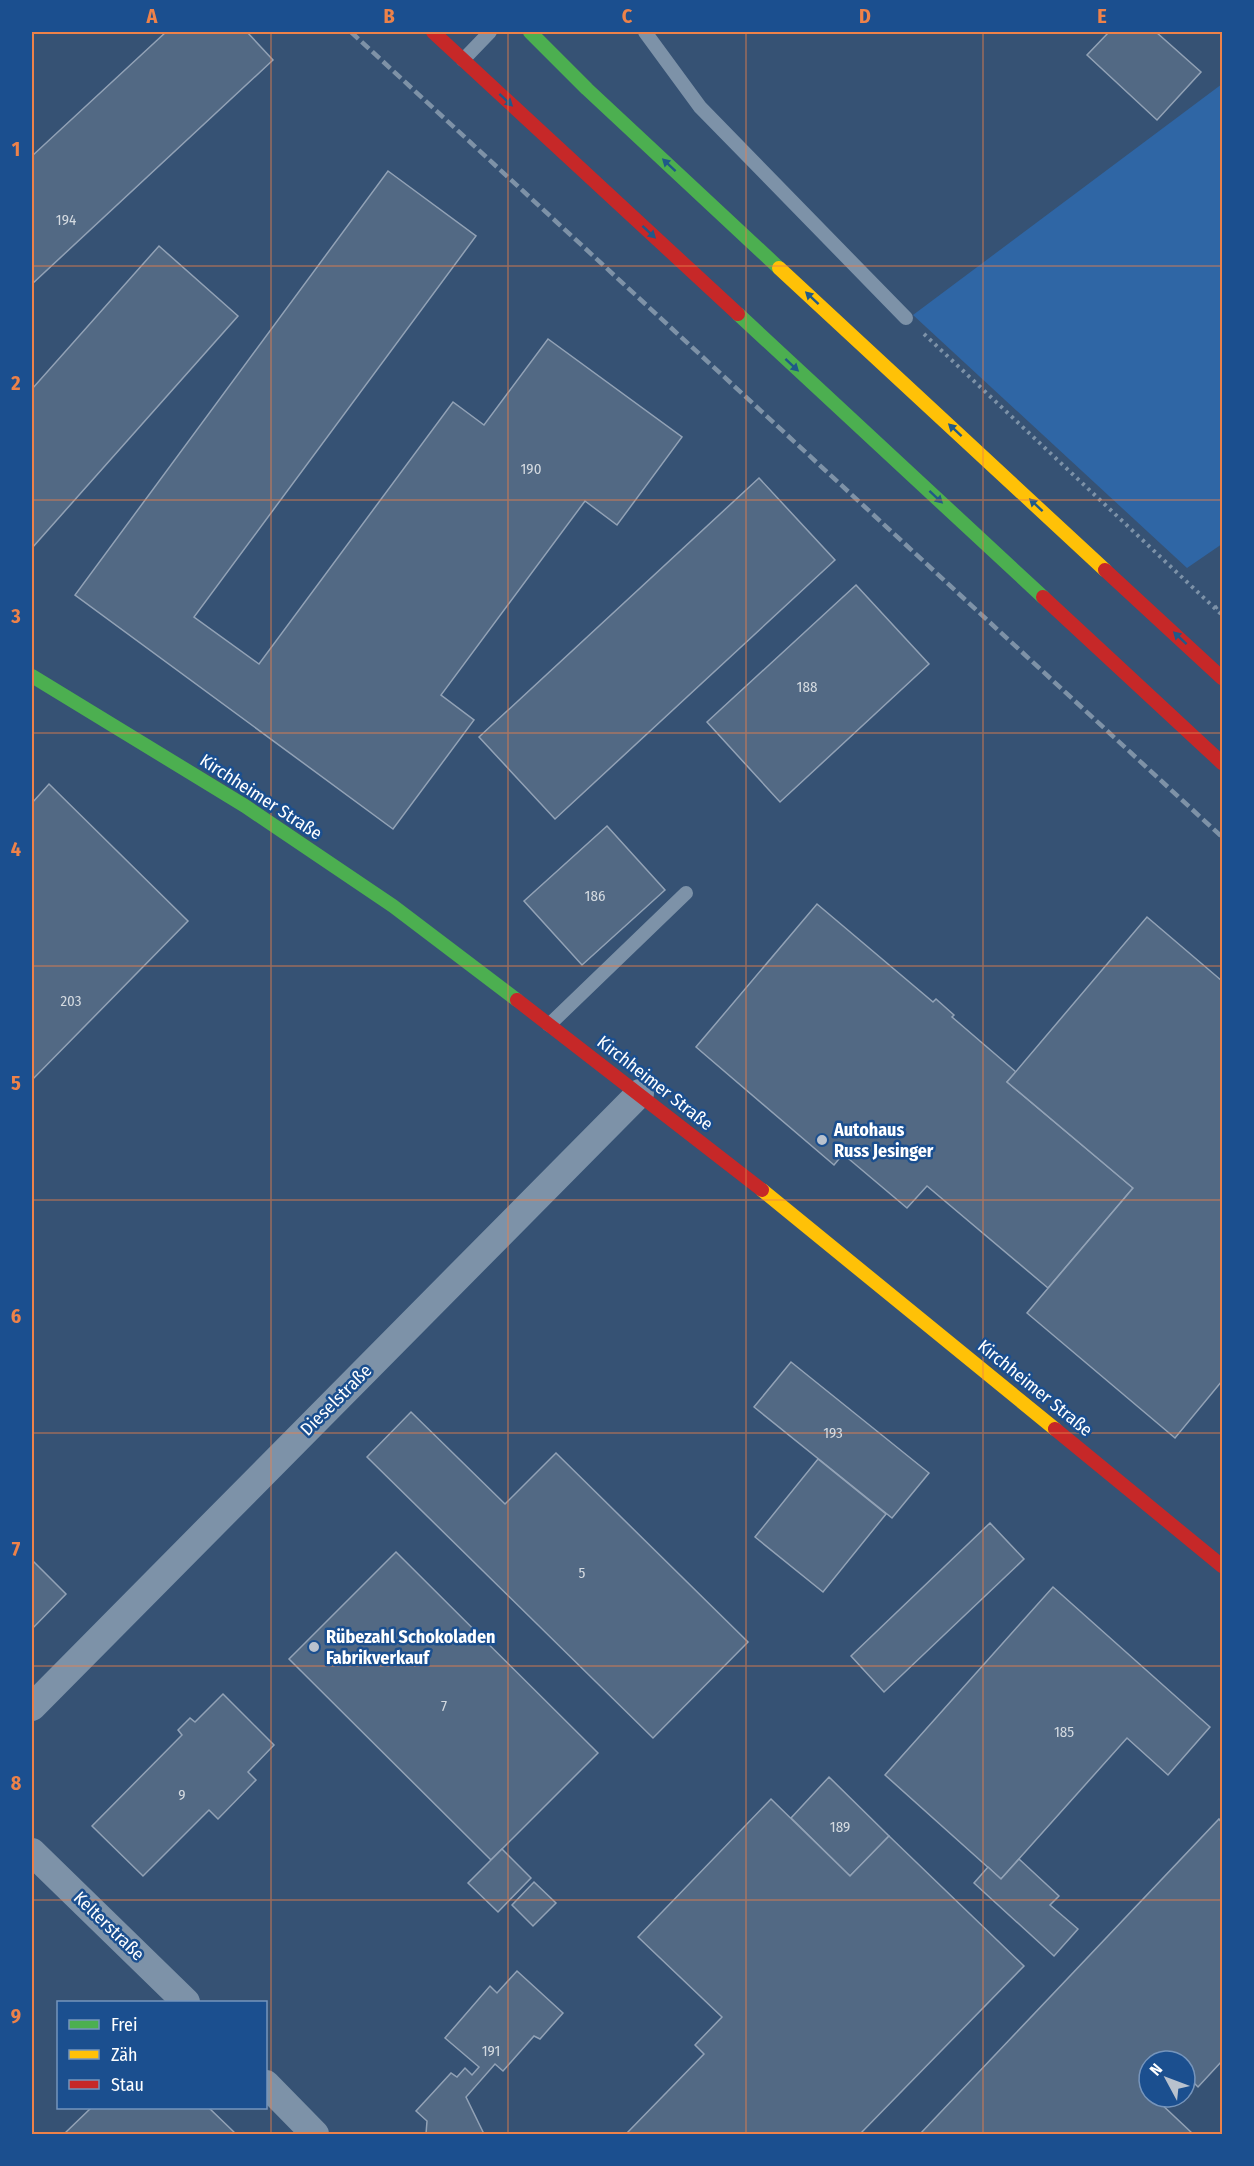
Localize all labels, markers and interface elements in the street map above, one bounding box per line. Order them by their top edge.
text: A [146,4,159,28]
text: B [383,4,395,28]
text: C [622,4,633,28]
text: D [859,4,871,28]
text: E [1097,4,1107,28]
one-way arrow [499,93,514,107]
text: 1 [12,137,20,161]
one-way arrow [661,158,676,172]
house number: 194 [56,211,76,229]
one-way arrow [642,225,657,239]
one-way arrow [804,291,819,305]
one-way arrow [785,357,799,371]
text: 2 [10,371,21,395]
one-way arrow [948,424,963,437]
house number: 190 [521,460,541,478]
one-way arrow [928,490,943,504]
one-way arrow [1030,499,1044,513]
text: 3 [10,604,21,628]
one-way arrow [1172,631,1187,645]
house number: 188 [797,678,817,696]
street label: Kirchheimer Straße [196,749,326,845]
text: 4 [11,837,21,861]
house number: 186 [585,887,605,905]
house number: 203 [60,992,82,1010]
street label: Kirchheimer Straße [593,1031,717,1135]
text: 5 [11,1071,21,1095]
place label: Autohaus Russ Jesinger [833,1119,934,1162]
marker: Autohaus Russ Jesinger [815,1133,829,1147]
text: 6 [11,1304,21,1328]
street label: Kirchheimer Straße [973,1335,1097,1441]
street label: Dieselstraße [296,1360,376,1440]
house number: 193 [823,1424,843,1442]
text: 7 [12,1537,21,1561]
house number: 5 [579,1564,586,1582]
place label: Rübezahl Schokoladen Fabrikverkauf [326,1626,496,1669]
marker: Rübezahl Schokoladen Fabrikverkauf [307,1640,321,1654]
house number: 7 [441,1697,447,1715]
house number: 185 [1054,1723,1074,1741]
text: 8 [11,1771,22,1795]
house number: 9 [178,1786,186,1804]
house number: 189 [830,1818,850,1836]
street label: Kelterstraße [69,1887,149,1965]
legend [57,2001,267,2109]
text: 9 [11,2004,21,2028]
text: Frei [111,2014,137,2036]
house number: 191 [482,2042,500,2060]
text: Zäh [111,2044,138,2066]
north arrow [1137,2049,1197,2109]
text: N [1146,2060,1166,2079]
text: Stau [111,2074,144,2096]

